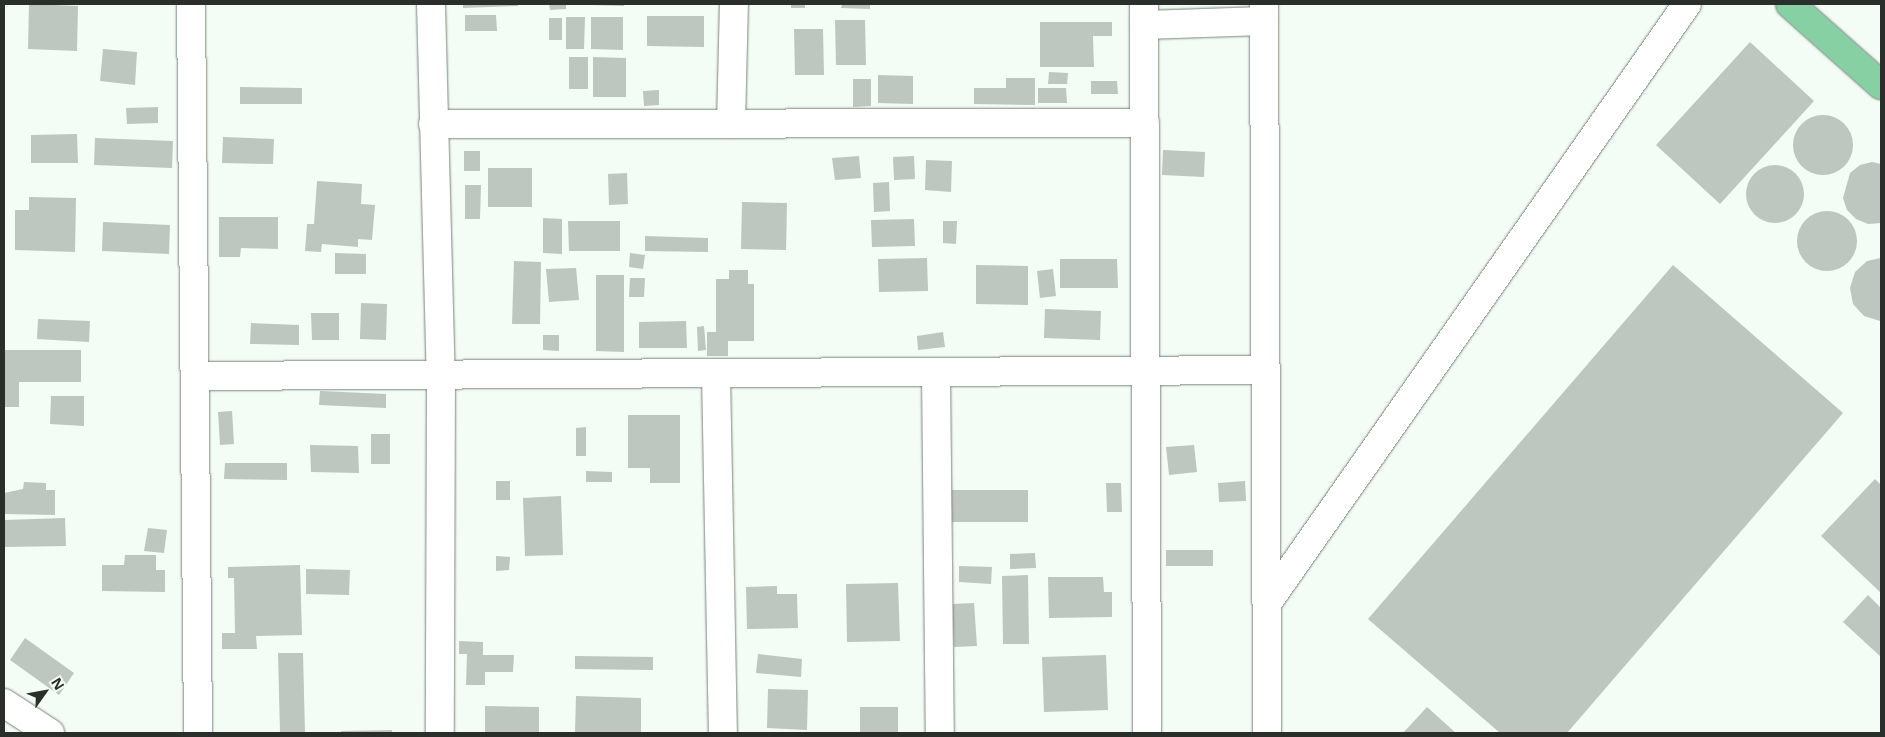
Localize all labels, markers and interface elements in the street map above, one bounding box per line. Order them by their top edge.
north arrow [20,667,70,717]
text: N [47,674,69,694]

